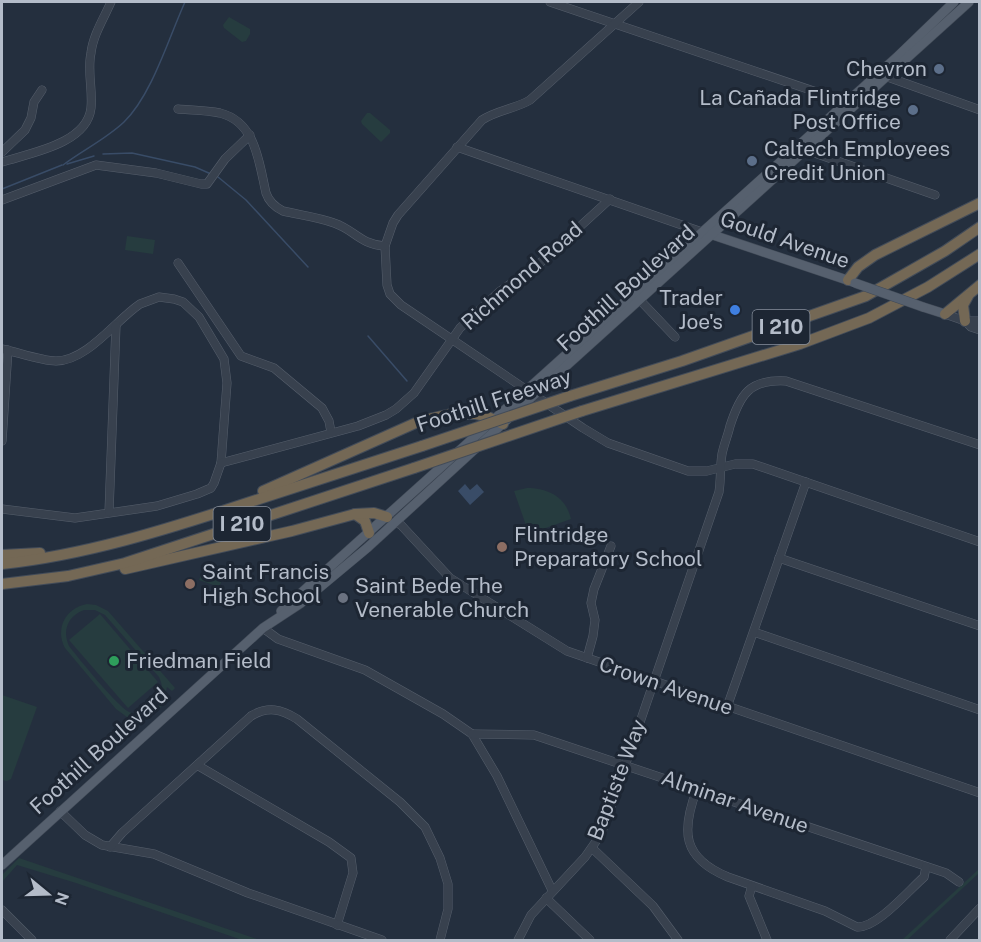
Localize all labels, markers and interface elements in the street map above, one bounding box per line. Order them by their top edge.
place label: Chevron [846,56,927,81]
marker: Chevron [932,62,946,76]
place label: La Cañada Flintridge Post Office [699,85,901,134]
marker: La Cañada Flintridge Post Office [906,103,920,117]
place label: Caltech Employees Credit Union [764,136,950,185]
marker: Caltech Employees Credit Union [745,154,759,168]
street label: Gould Avenue [717,206,853,273]
street label: Richmond Road [456,216,587,335]
street label: Foothill Boulevard [552,219,700,356]
place label: Trader Joe's [659,285,723,334]
marker: Trader Joe's [728,303,742,317]
road number: I 210 [752,310,810,344]
street label: Foothill Freeway [413,364,574,437]
road number: I 210 [214,507,270,541]
place label: Flintridge Preparatory School [514,522,702,571]
marker: Flintridge Preparatory School [495,540,509,554]
place label: Saint Francis High School [202,559,329,608]
place label: Saint Bede The Venerable Church [355,573,529,622]
marker: Saint Francis High School [183,577,197,591]
marker: Saint Bede The Venerable Church [336,591,350,605]
place label: Friedman Field [126,648,271,673]
street label: Crown Avenue [596,651,736,720]
marker: Friedman Field [107,654,121,668]
street label: Foothill Boulevard [25,682,173,819]
street label: Baptiste Way [582,716,651,844]
street label: Alminar Avenue [658,765,812,838]
north arrow [18,864,78,924]
text: N [51,890,73,908]

